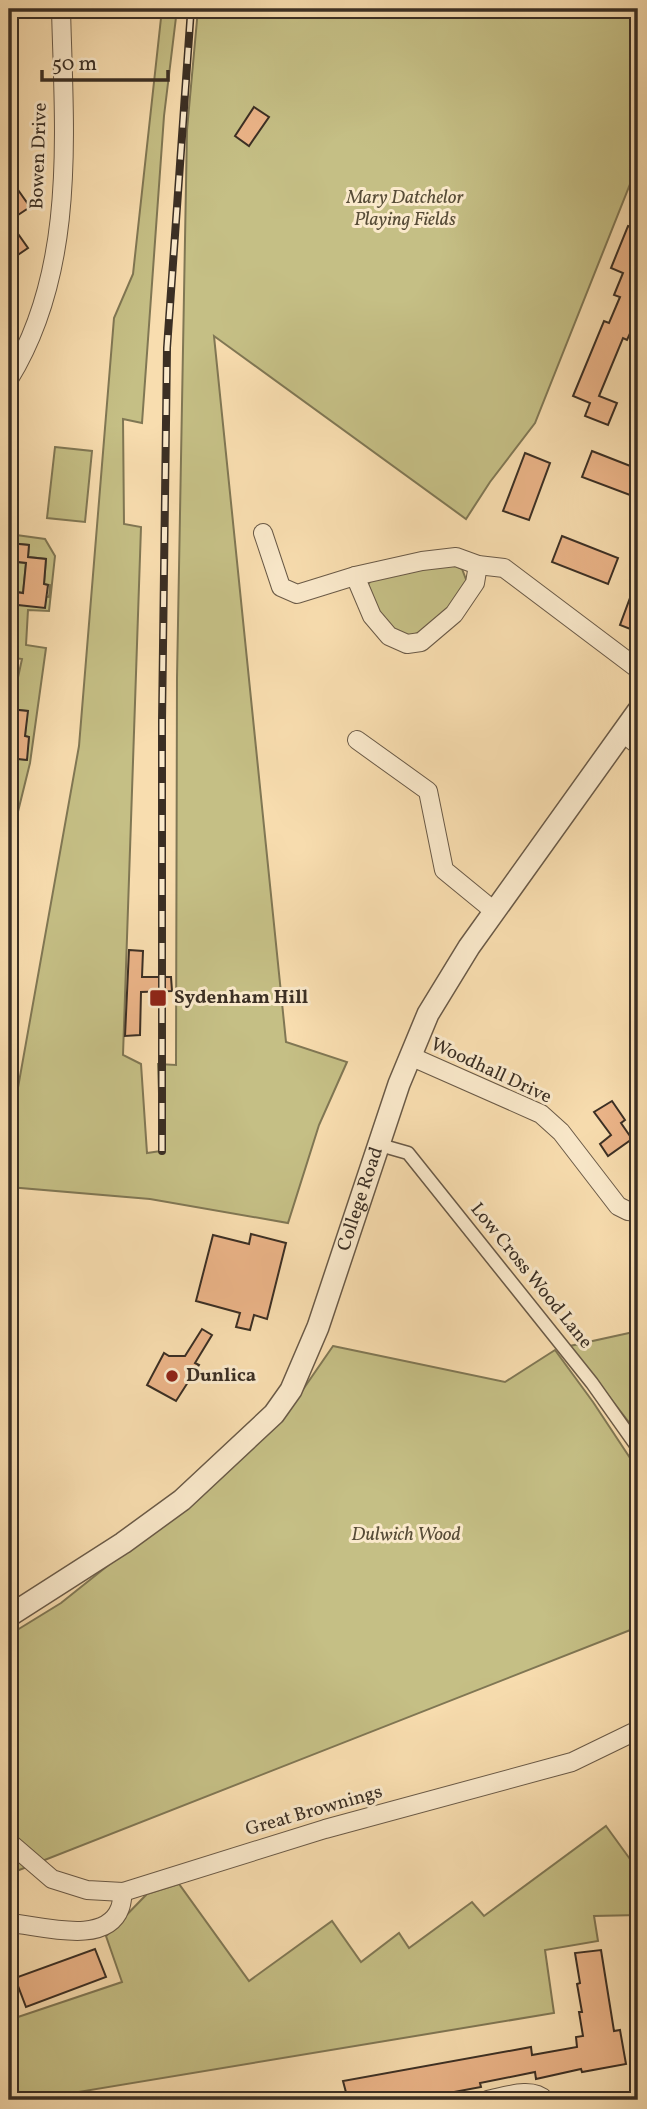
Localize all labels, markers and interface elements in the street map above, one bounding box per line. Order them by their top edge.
scale bar [42,38,168,82]
text: 50 m [52,50,97,79]
street label: Bowen Drive [24,102,54,210]
park label: Mary Datchelor Playing Fields [345,185,464,233]
place label: Sydenham Hill [174,985,308,1011]
marker: Sydenham Hill [148,988,168,1008]
street label: Woodhall Drive [426,1032,556,1110]
street label: College Road [331,1144,390,1255]
street label: Low Cross Wood Lane [464,1197,598,1355]
place label: Dunlica [186,1363,256,1389]
marker: Dunlica [164,1368,180,1384]
park label: Dulwich Wood [351,1522,461,1548]
street label: Great Brownings [243,1779,385,1843]

